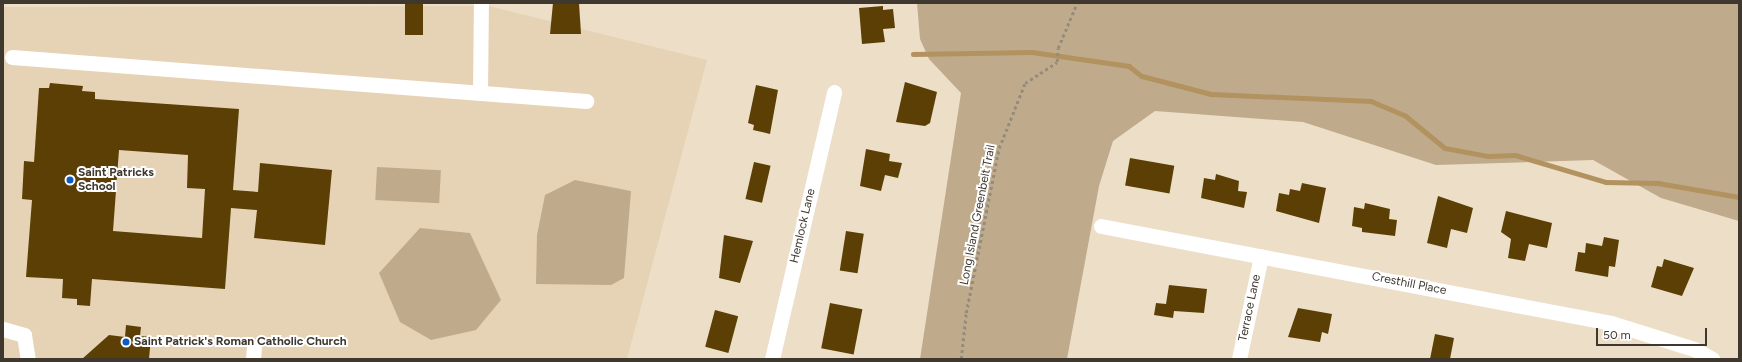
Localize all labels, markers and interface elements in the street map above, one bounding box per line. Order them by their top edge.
street label: Long Island Greenbelt Trail [957,144,999,286]
place label: Saint Patricks School [78,166,154,194]
marker: Saint Patricks School [65,175,75,185]
street label: Hemlock Lane [787,187,819,265]
street label: Cresthill Place [1370,270,1448,298]
street label: Terrace Lane [1236,273,1264,343]
scale bar [1598,320,1709,346]
text: 50 m [1603,328,1631,342]
place label: Saint Patrick's Roman Catholic Church [134,335,347,349]
marker: Saint Patrick's Roman Catholic Church [121,337,131,347]

